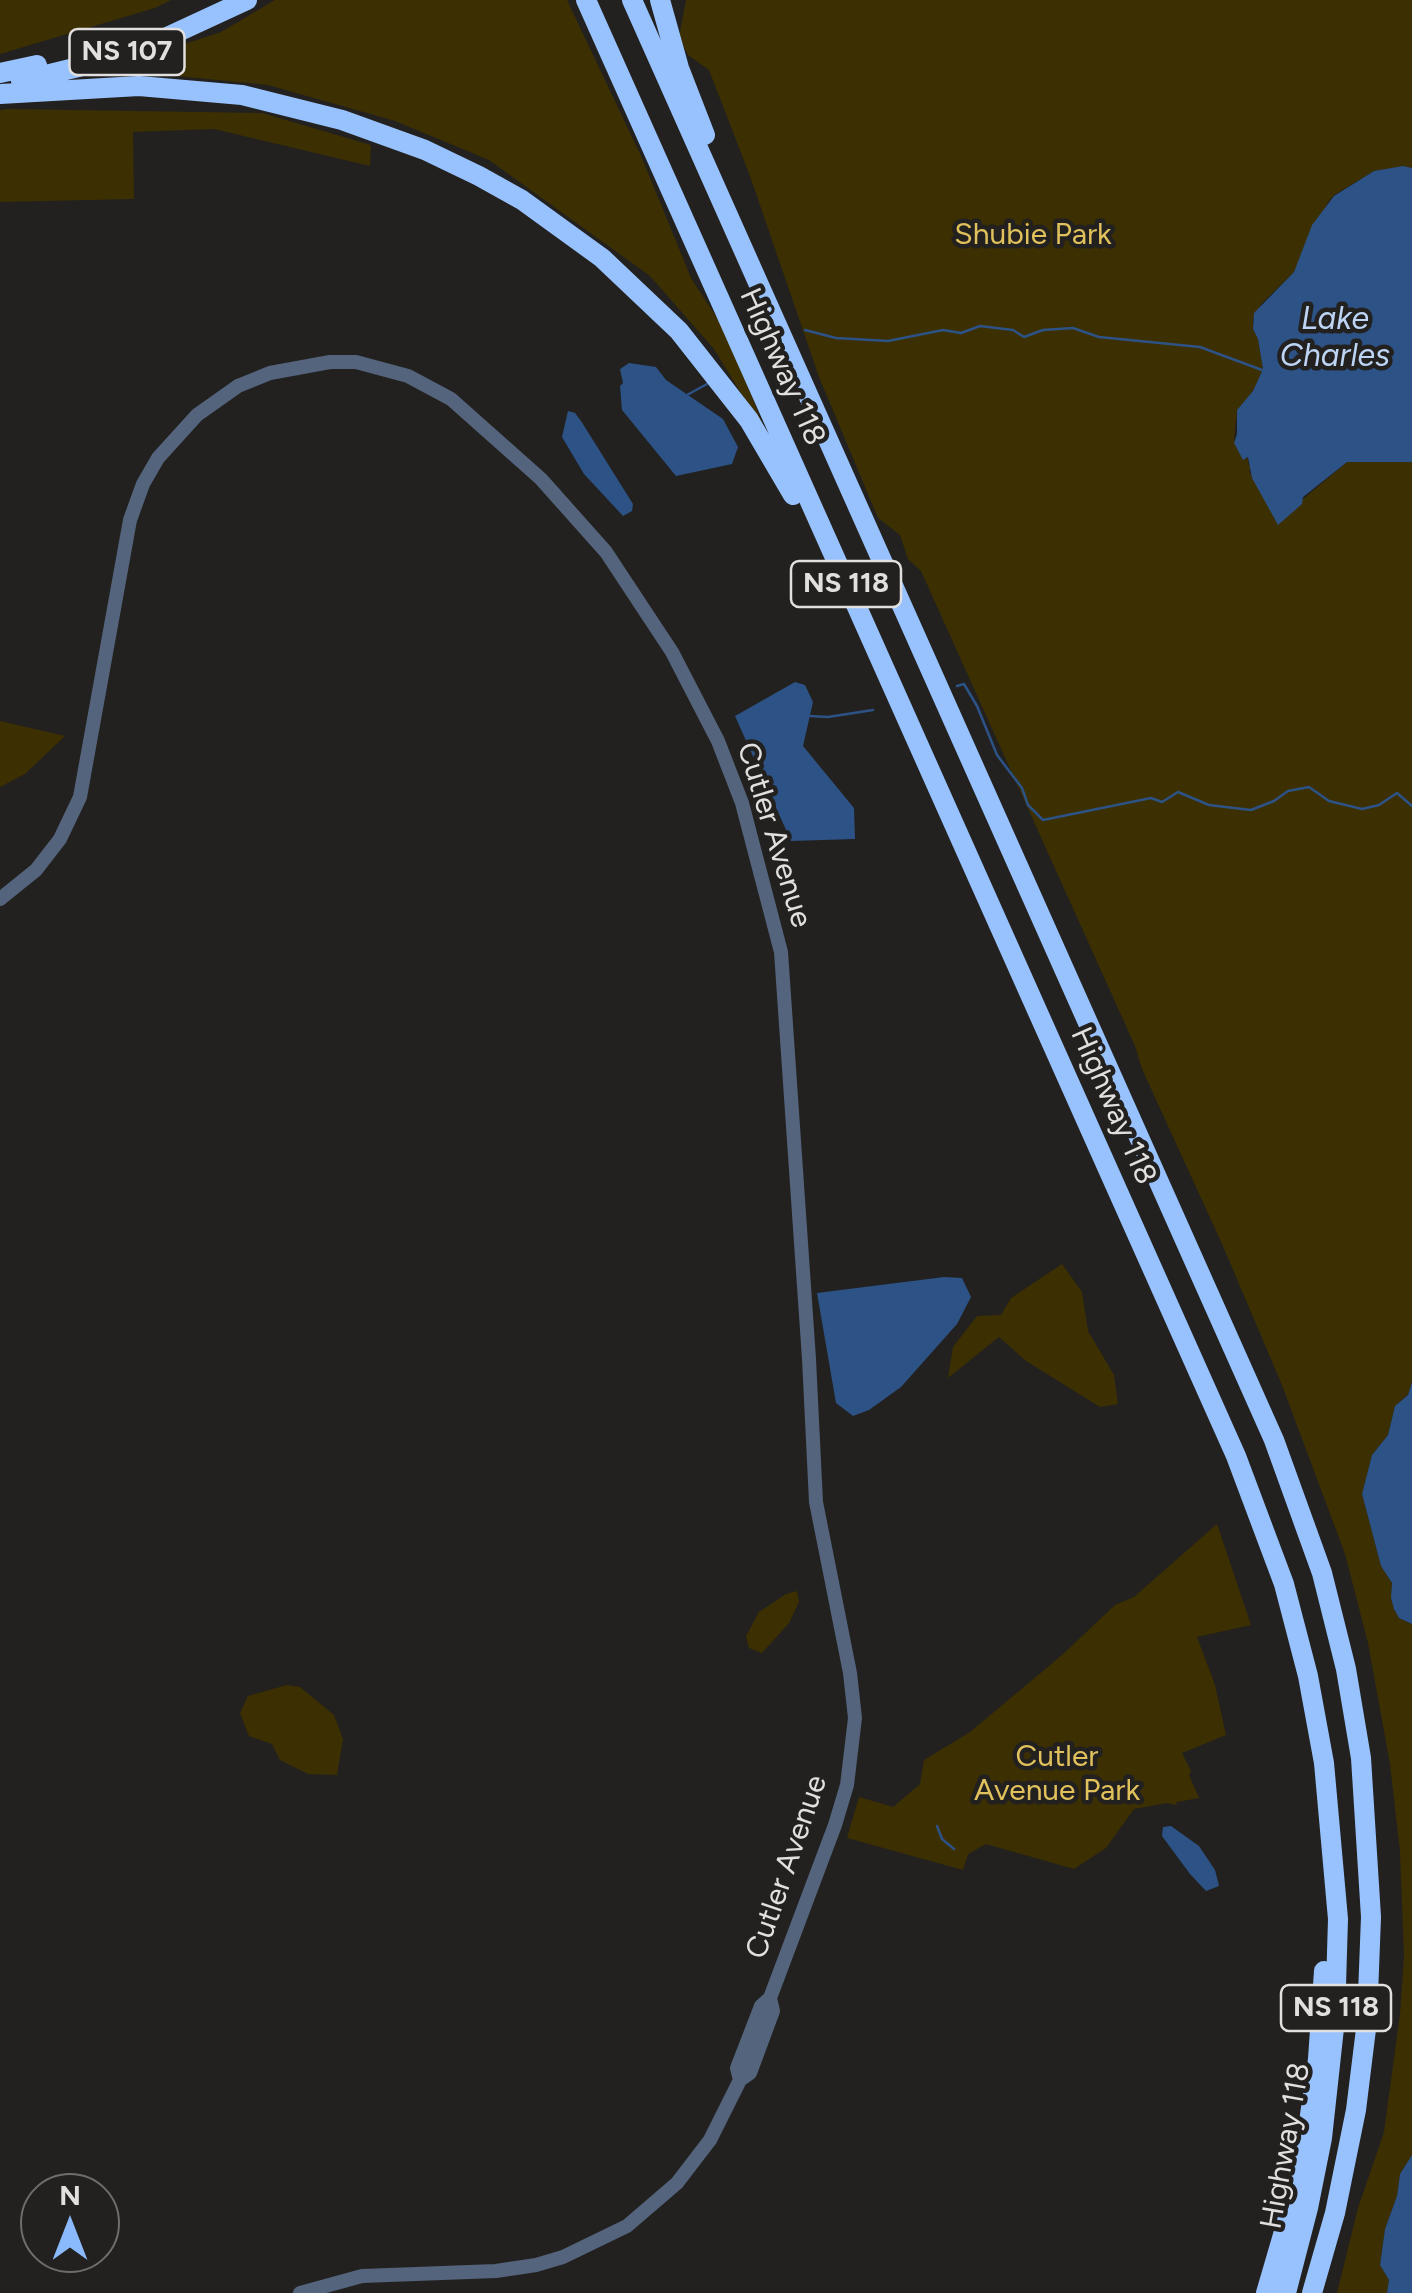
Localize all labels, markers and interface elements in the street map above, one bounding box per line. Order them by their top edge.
road number: NS 107 [70,29,184,75]
park label: Shubie Park [954,217,1112,253]
street label: Highway 118 [731,283,833,451]
water label: Lake Charles [1280,301,1390,376]
road number: NS 118 [791,561,901,607]
street label: Cutler Avenue [729,738,819,932]
street label: Highway 118 [1062,1022,1164,1190]
park label: Cutler Avenue Park [974,1739,1140,1810]
street label: Cutler Avenue [739,1771,835,1963]
road number: NS 118 [1281,1985,1391,2031]
street label: Highway 118 [1254,2060,1318,2232]
north arrow [20,2173,120,2273]
text: N [59,2178,81,2212]

